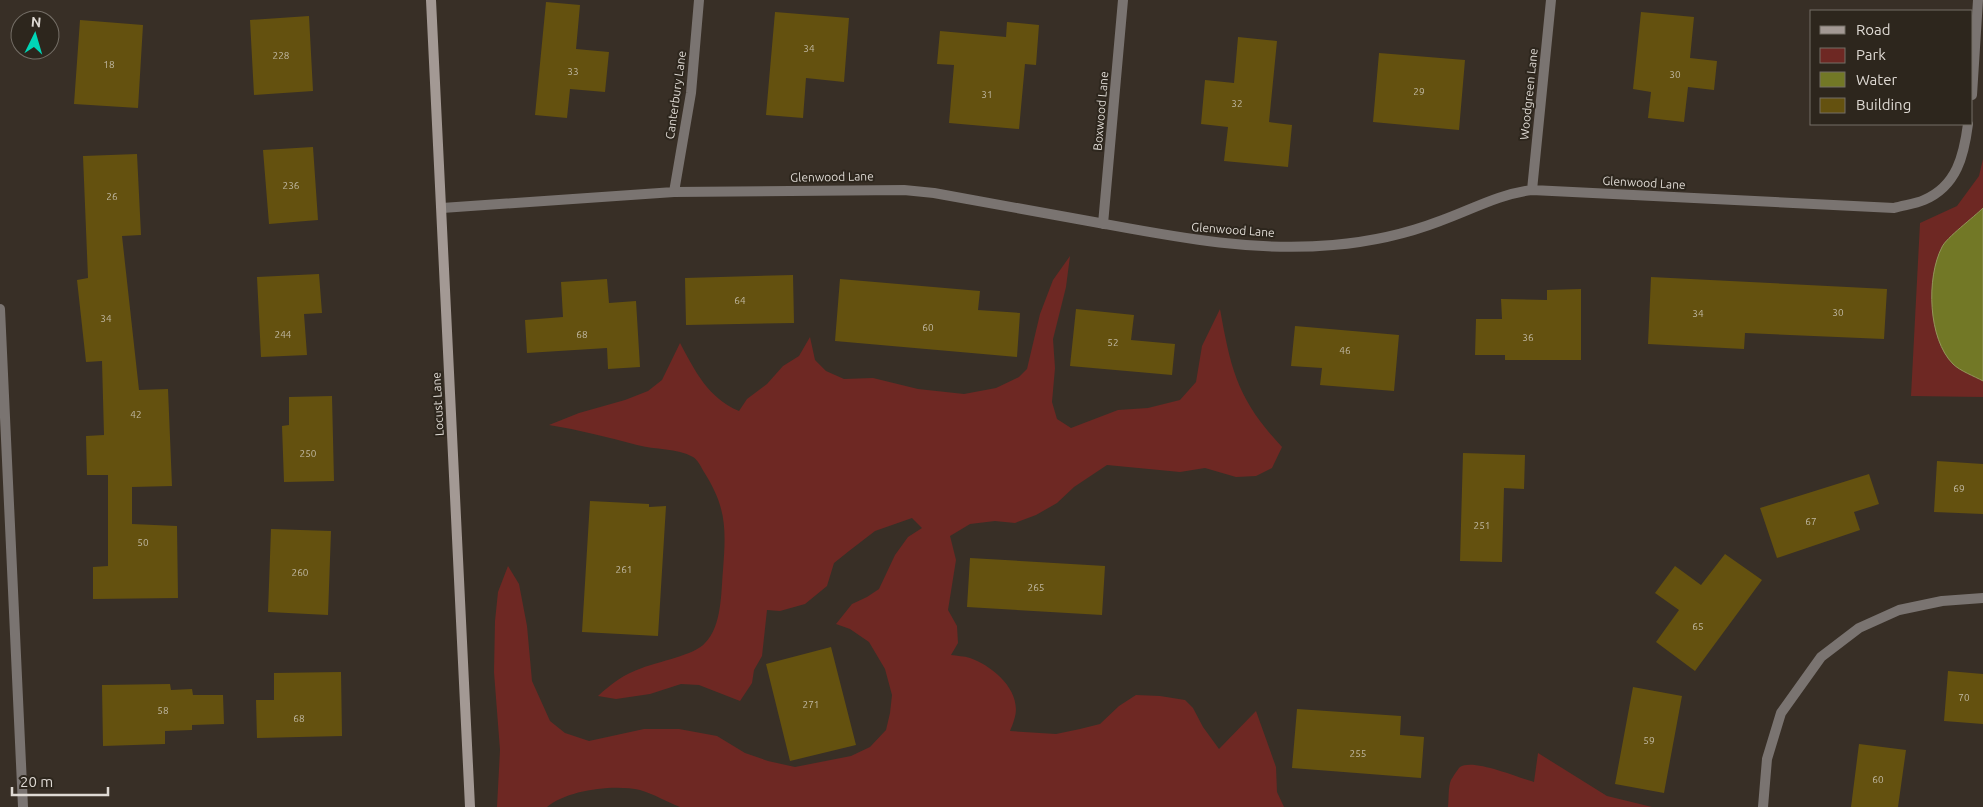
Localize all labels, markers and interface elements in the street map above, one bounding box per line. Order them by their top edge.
north arrow [10,10,60,60]
legend [1810,10,1973,125]
text: N [30,14,42,30]
text: Road [1856,21,1891,38]
house number: 34 [803,43,815,54]
text: Park [1856,46,1886,63]
street label: Woodgreen Lane [1517,48,1540,140]
house number: 228 [273,50,290,61]
street label: Canterbury Lane [663,50,688,140]
house number: 18 [103,59,115,70]
house number: 33 [567,66,579,77]
house number: 30 [1669,69,1681,80]
street label: Boxwood Lane [1091,71,1110,151]
text: Water [1856,71,1897,88]
house number: 29 [1413,86,1425,97]
house number: 31 [981,89,993,100]
text: Building [1856,96,1911,113]
house number: 32 [1231,98,1243,109]
street label: Glenwood Lane [790,169,874,184]
street label: Glenwood Lane [1602,174,1686,191]
house number: 236 [283,180,300,191]
house number: 26 [106,191,118,202]
street label: Glenwood Lane [1191,220,1275,239]
house number: 64 [734,295,746,306]
house number: 30 [1832,307,1844,318]
house number: 34 [1692,308,1704,319]
house number: 34 [100,313,112,324]
house number: 60 [922,322,934,333]
house number: 244 [275,329,292,340]
house number: 68 [576,329,588,340]
house number: 36 [1522,332,1534,343]
house number: 52 [1107,337,1119,348]
house number: 46 [1339,345,1351,356]
street label: Locust Lane [429,372,446,436]
house number: 42 [130,409,142,420]
house number: 250 [300,448,317,459]
house number: 69 [1953,483,1965,494]
house number: 67 [1805,516,1817,527]
house number: 251 [1474,520,1490,531]
house number: 50 [137,537,149,548]
house number: 261 [616,564,632,575]
house number: 260 [292,567,309,578]
house number: 265 [1028,582,1044,593]
house number: 65 [1692,621,1704,632]
house number: 70 [1958,692,1970,703]
house number: 271 [803,699,819,710]
house number: 58 [157,705,169,716]
house number: 68 [293,713,305,724]
house number: 59 [1643,735,1655,746]
house number: 255 [1350,748,1366,759]
scale bar [12,764,109,796]
text: 20 m [20,773,53,790]
house number: 60 [1872,774,1884,785]

